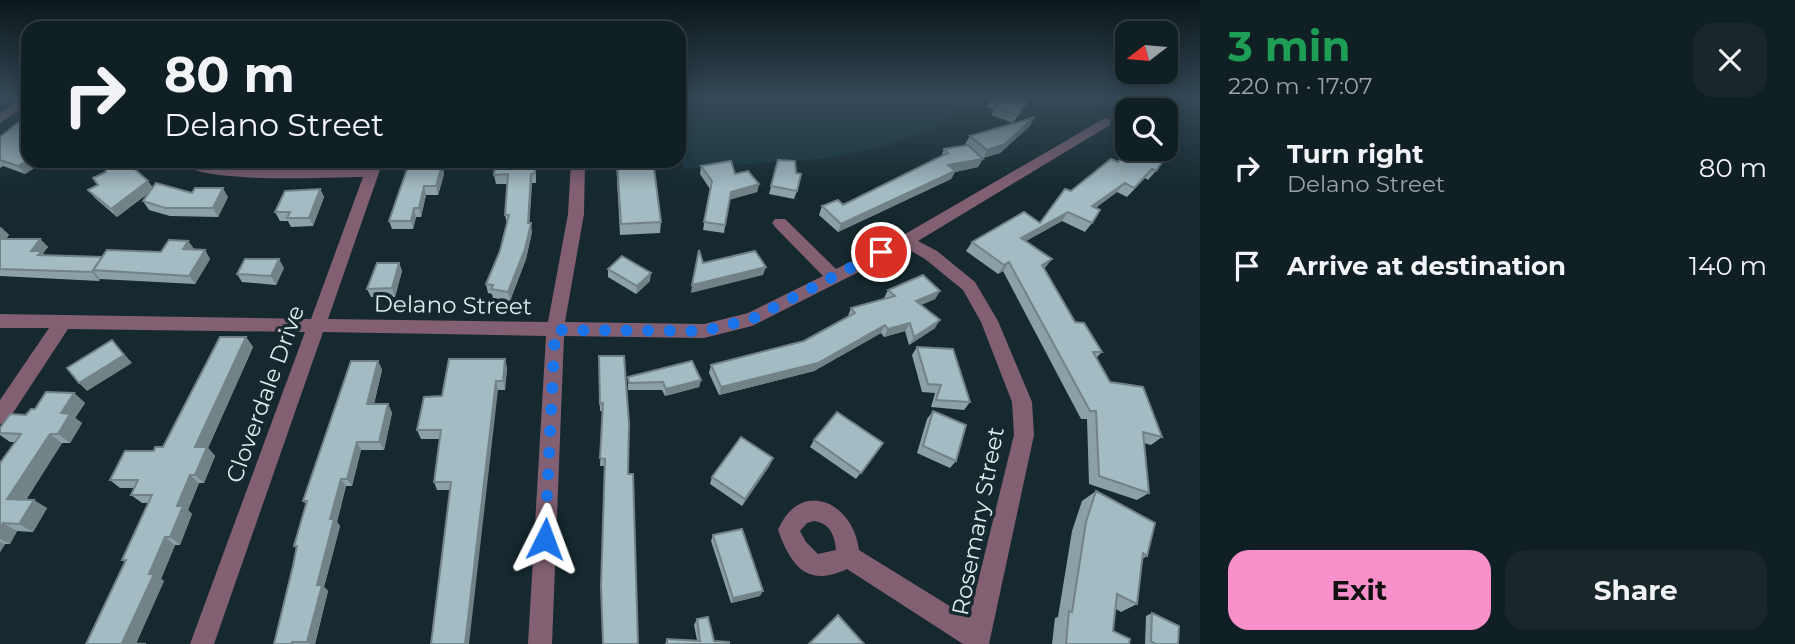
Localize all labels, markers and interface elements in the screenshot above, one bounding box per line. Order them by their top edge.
text: 3 min [1228,20,1350,72]
north arrow [1115,21,1178,84]
map controls [1115,21,1178,161]
button: close [1693,23,1767,97]
text: 80 m [164,45,295,104]
icon: right [49,49,140,140]
text: 220 m · 17:07 [1228,72,1372,100]
button: search [1115,98,1178,161]
text: Delano Street [164,105,384,144]
text: Turn right [1287,138,1423,170]
icon: right [1228,149,1266,187]
text: 80 m [1699,152,1767,184]
text: Delano Street [1287,170,1445,198]
pin [851,222,911,282]
icon: arrive [862,233,900,271]
icon: arrive [1228,247,1266,285]
text: Arrive at destination [1287,250,1566,282]
text: 140 m [1689,250,1767,282]
street label: Delano Street [374,290,532,320]
street label: Cloverdale Drive [220,301,310,487]
street label: Rosemary Street [946,424,1010,618]
position arrow [508,502,582,576]
button: Exit [1228,550,1491,630]
button: Share [1505,550,1767,630]

